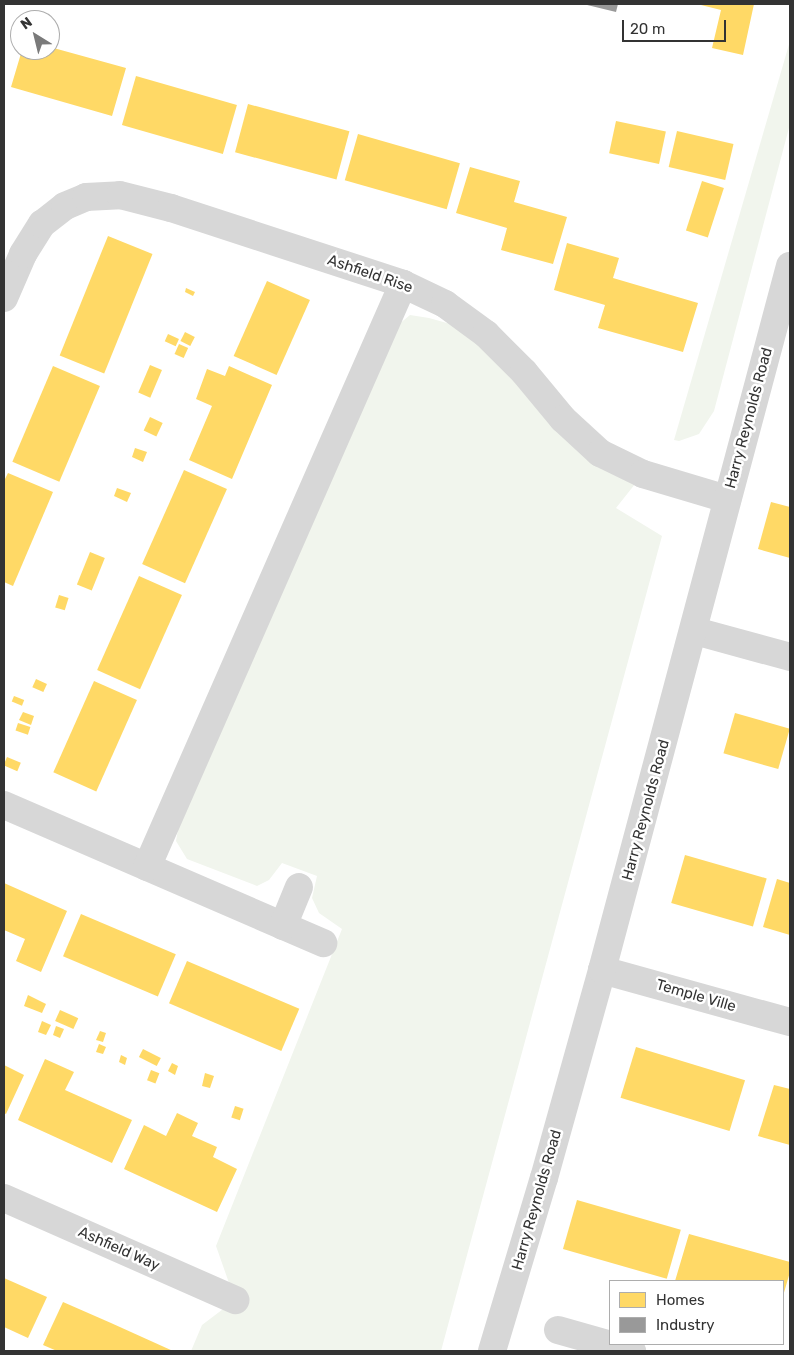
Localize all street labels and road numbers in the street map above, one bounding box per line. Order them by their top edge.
street label: Ashfield Rise [325,251,415,297]
street label: Harry Reynolds Road [721,345,777,491]
street label: Harry Reynolds Road [618,737,674,883]
street label: Temple Ville [654,976,738,1016]
street label: Harry Reynolds Road [508,1128,566,1272]
street label: Ashfield Way [75,1223,163,1275]

